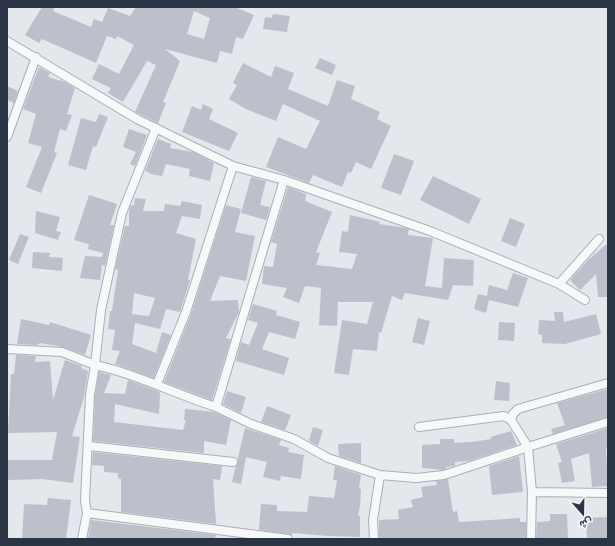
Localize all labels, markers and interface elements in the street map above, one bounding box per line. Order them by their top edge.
north arrow [563,494,603,534]
text: ش [578,515,595,532]

